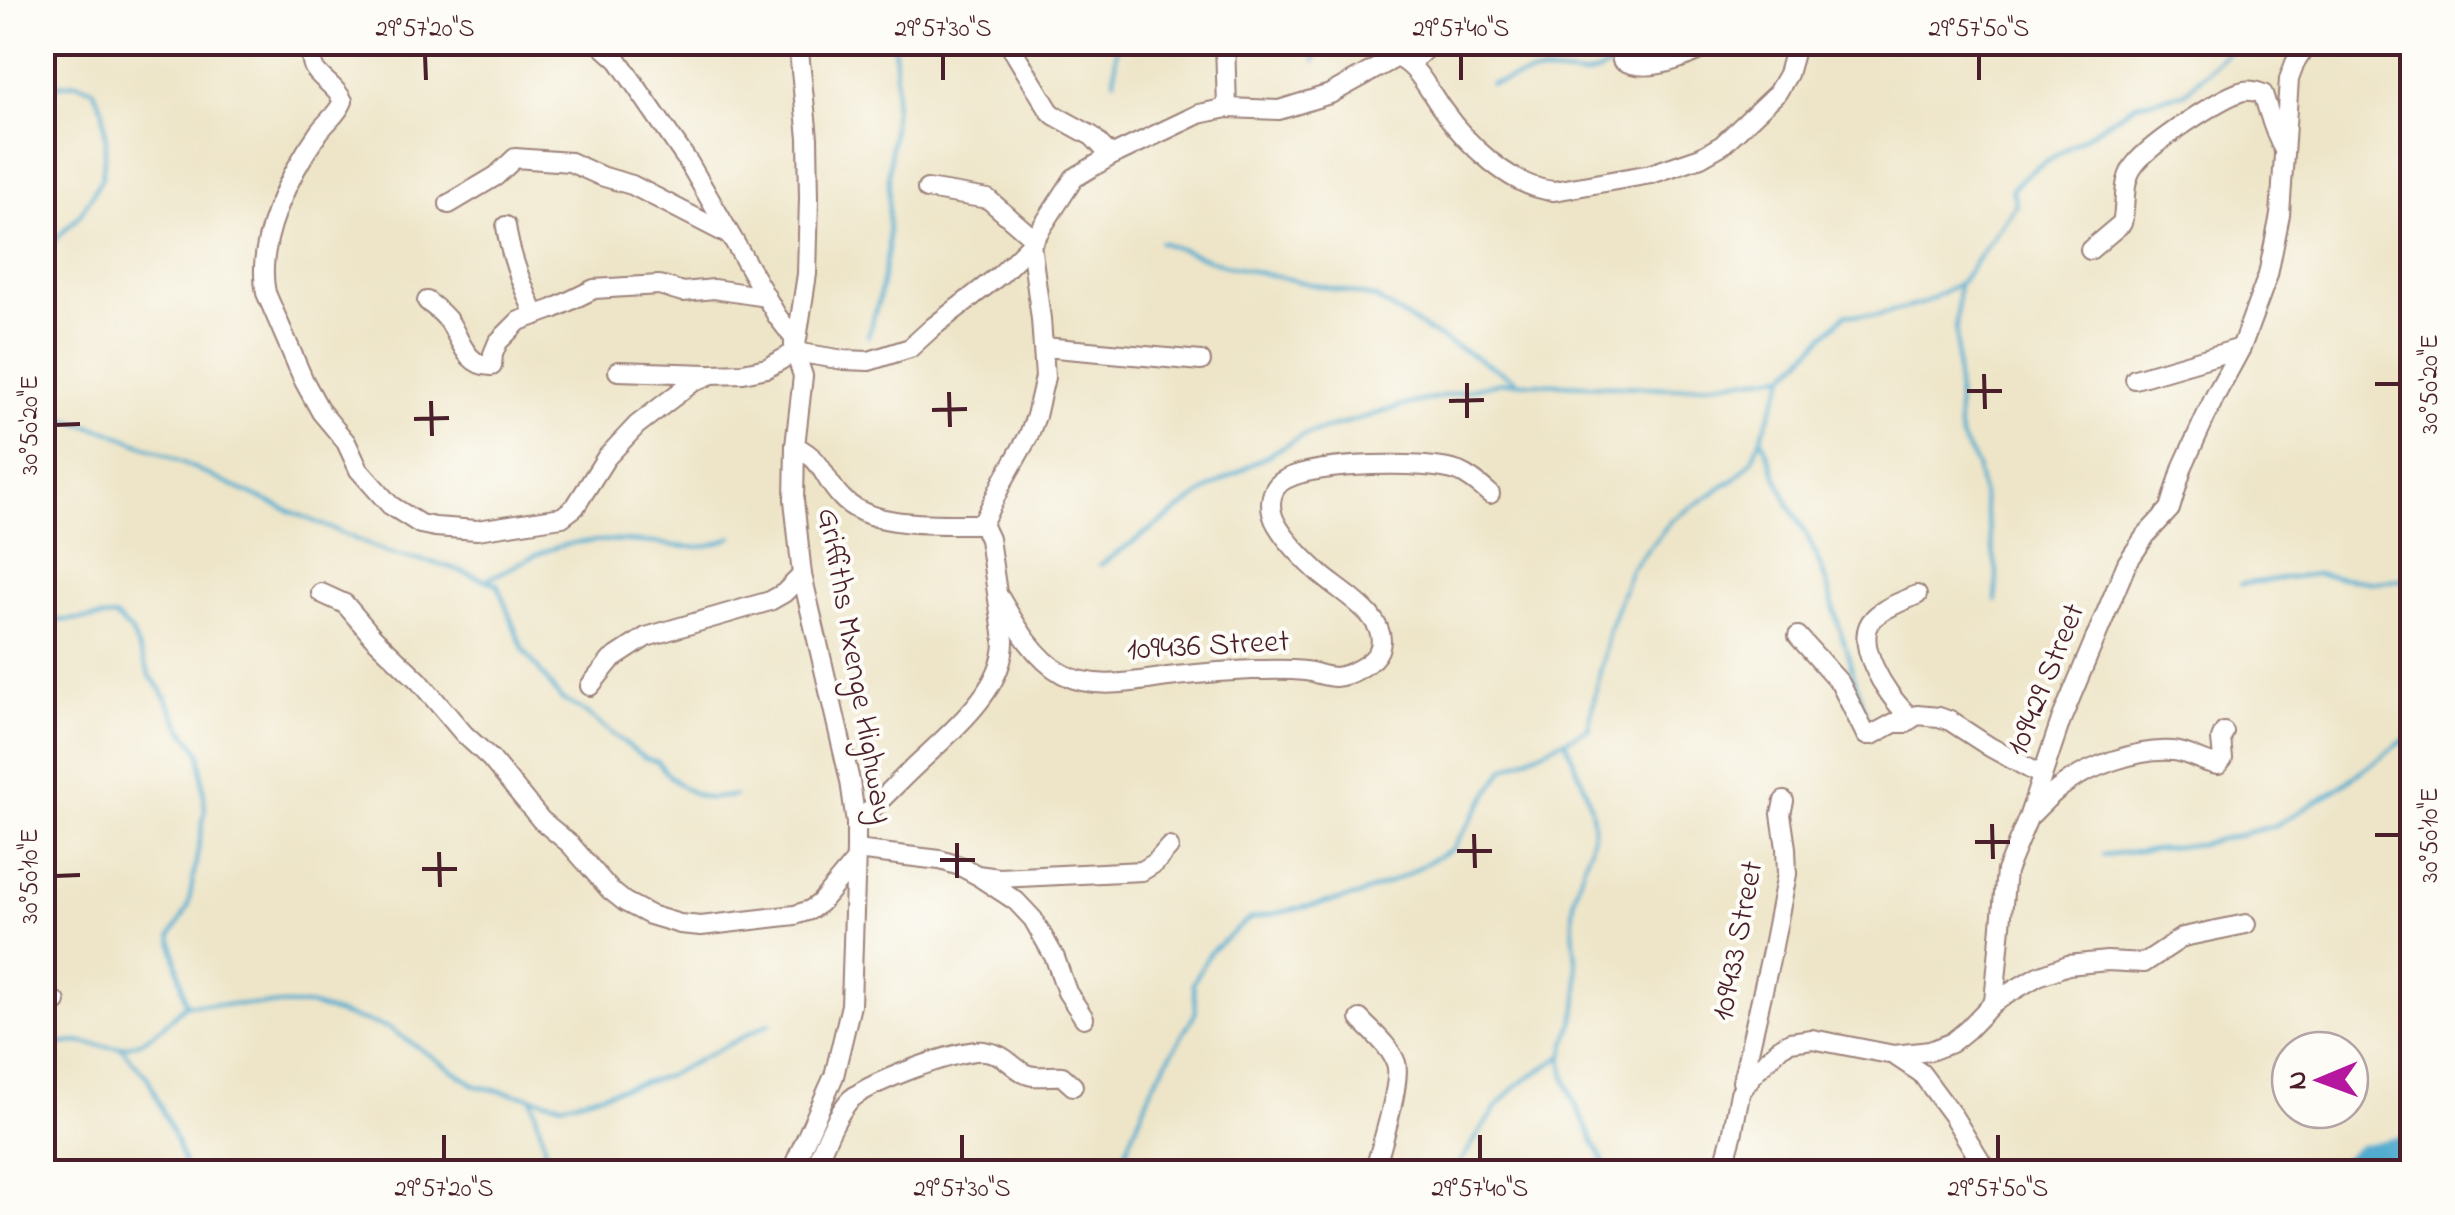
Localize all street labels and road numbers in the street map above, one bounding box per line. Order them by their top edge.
street label: Griffiths Mxenge Highway [803,504,905,828]
street label: 109429 Street [1995,596,2099,763]
street label: 109436 Street [1125,619,1291,675]
street label: 109433 Street [1700,857,1778,1025]

